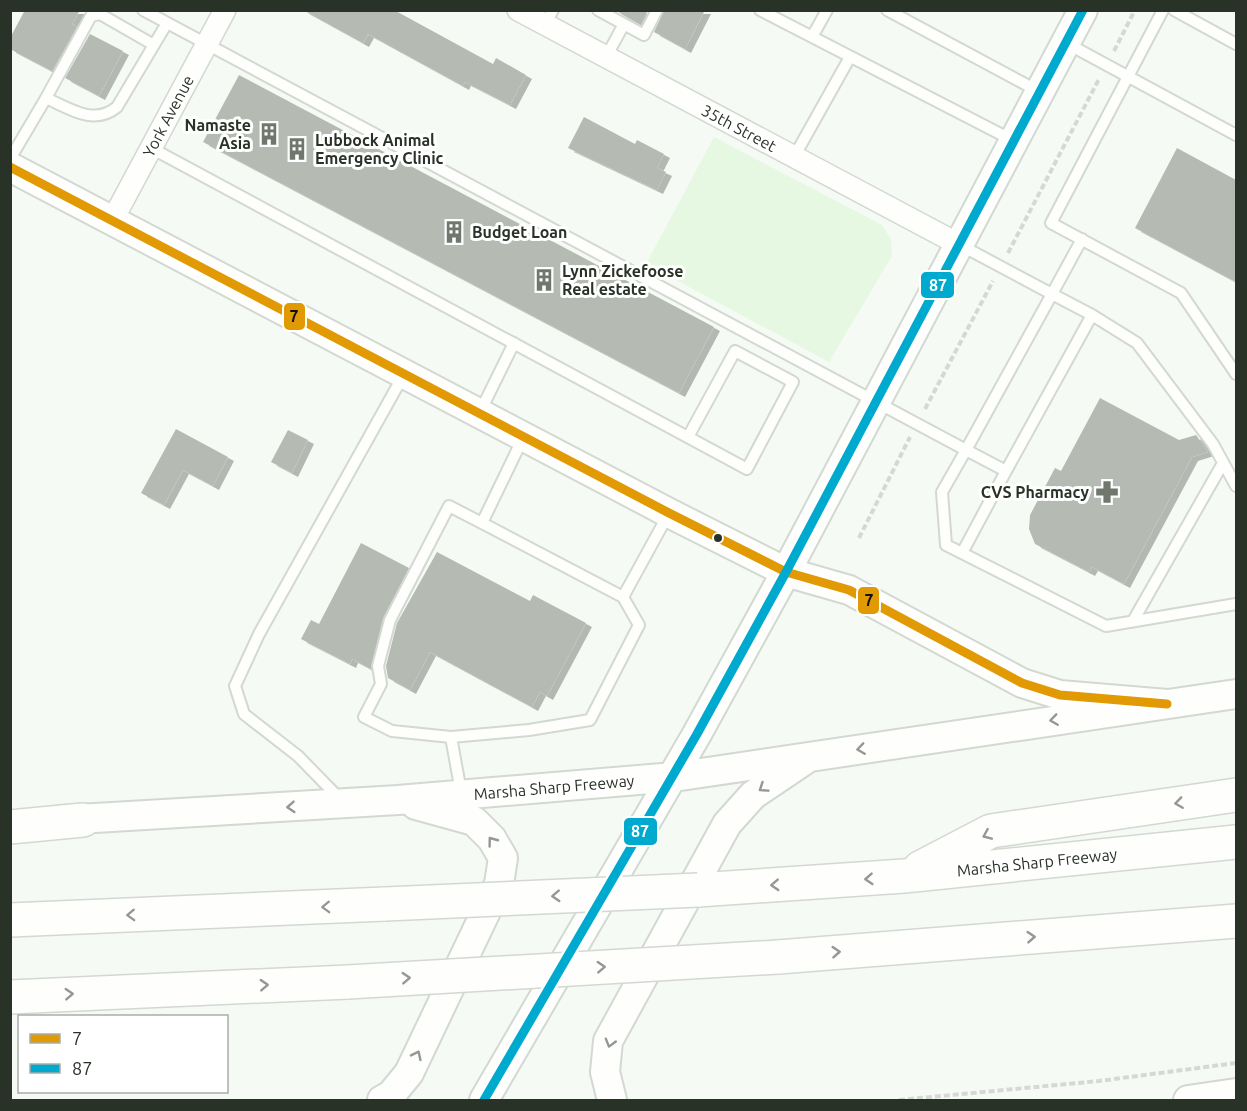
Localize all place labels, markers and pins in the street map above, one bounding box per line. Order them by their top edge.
place label: Namaste Asia [184,116,251,152]
building icon: Namaste Asia [256,121,282,147]
place label: Lubbock Animal Emergency Clinic [315,131,444,167]
building icon: Lubbock Animal Emergency Clinic [284,136,310,162]
building icon: Budget Loan [441,219,467,245]
place label: Budget Loan [472,223,567,241]
place label: Lynn Zickefoose Real estate [562,262,683,298]
building icon: Lynn Zickefoose Real estate [531,267,557,293]
pharmacy icon: CVS Pharmacy [1094,479,1120,505]
place label: CVS Pharmacy [981,483,1089,501]
unlabelled marker [712,532,724,544]

